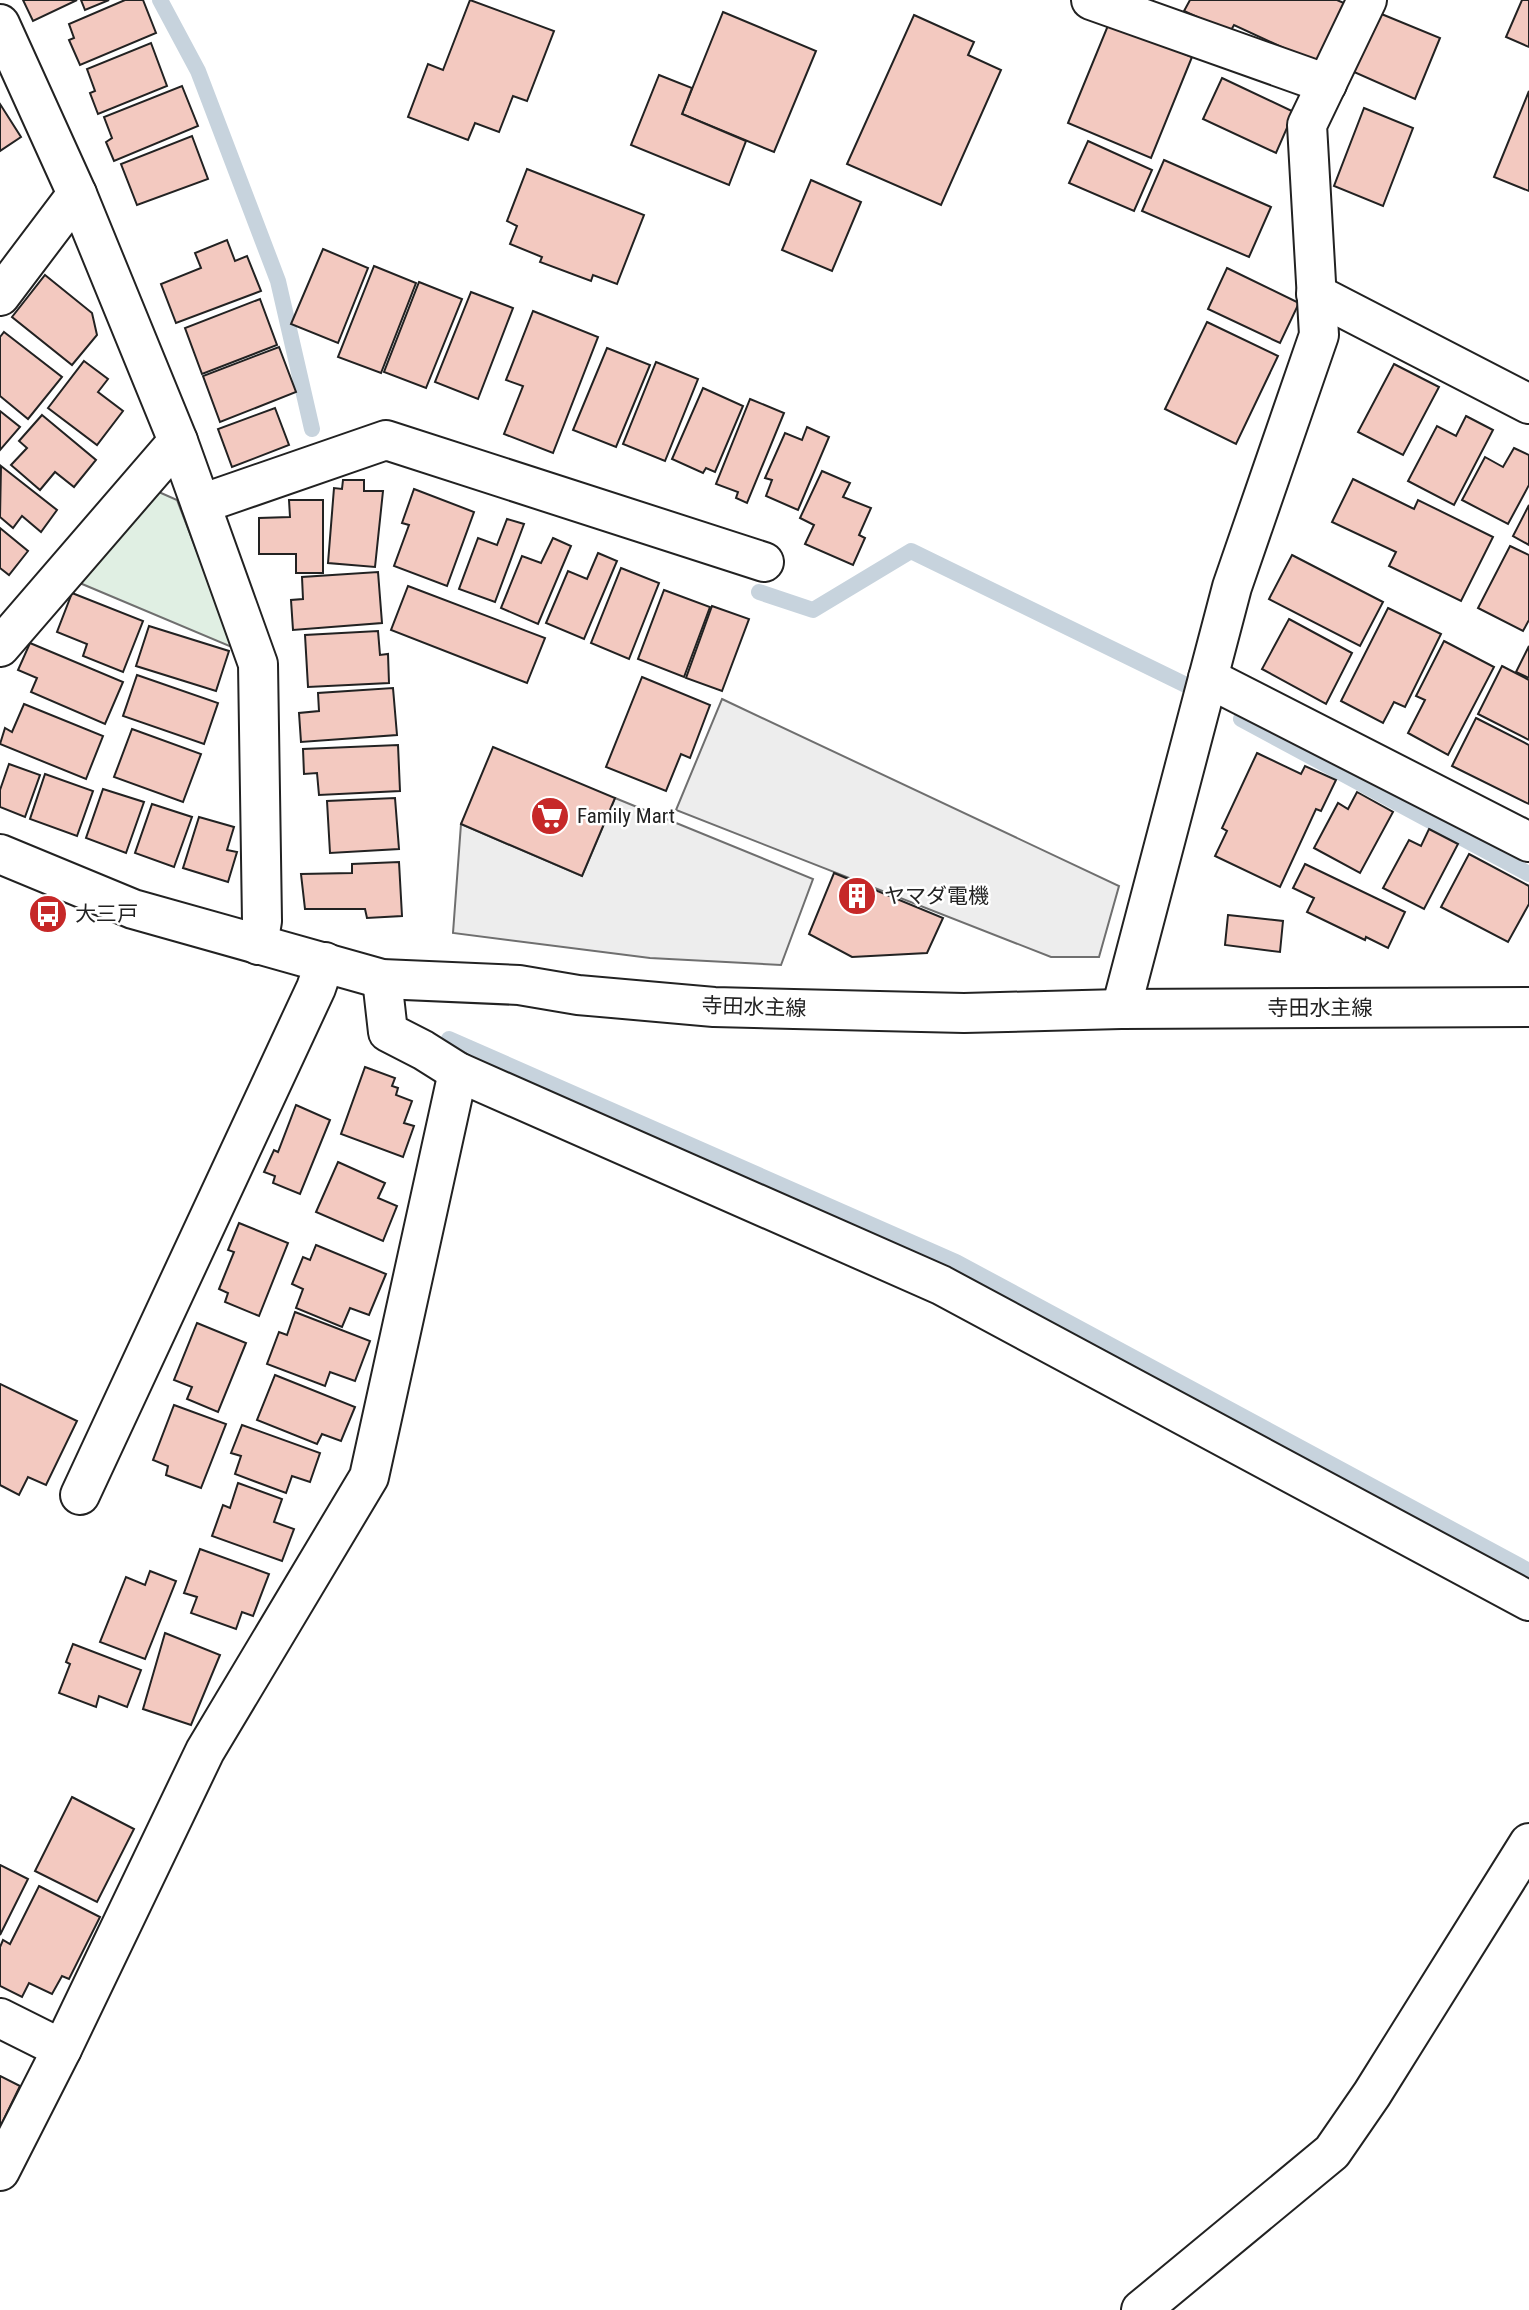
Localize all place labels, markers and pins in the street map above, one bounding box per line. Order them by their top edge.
supermarket icon: Family Mart [529,795,571,837]
place label: Family Mart [577,804,675,828]
building icon: ヤマダ電機 [836,875,878,917]
place label: ヤマダ電機 [884,884,989,908]
bus stop icon: 大三戸 [27,893,69,935]
place label: 大三戸 [75,902,138,926]

